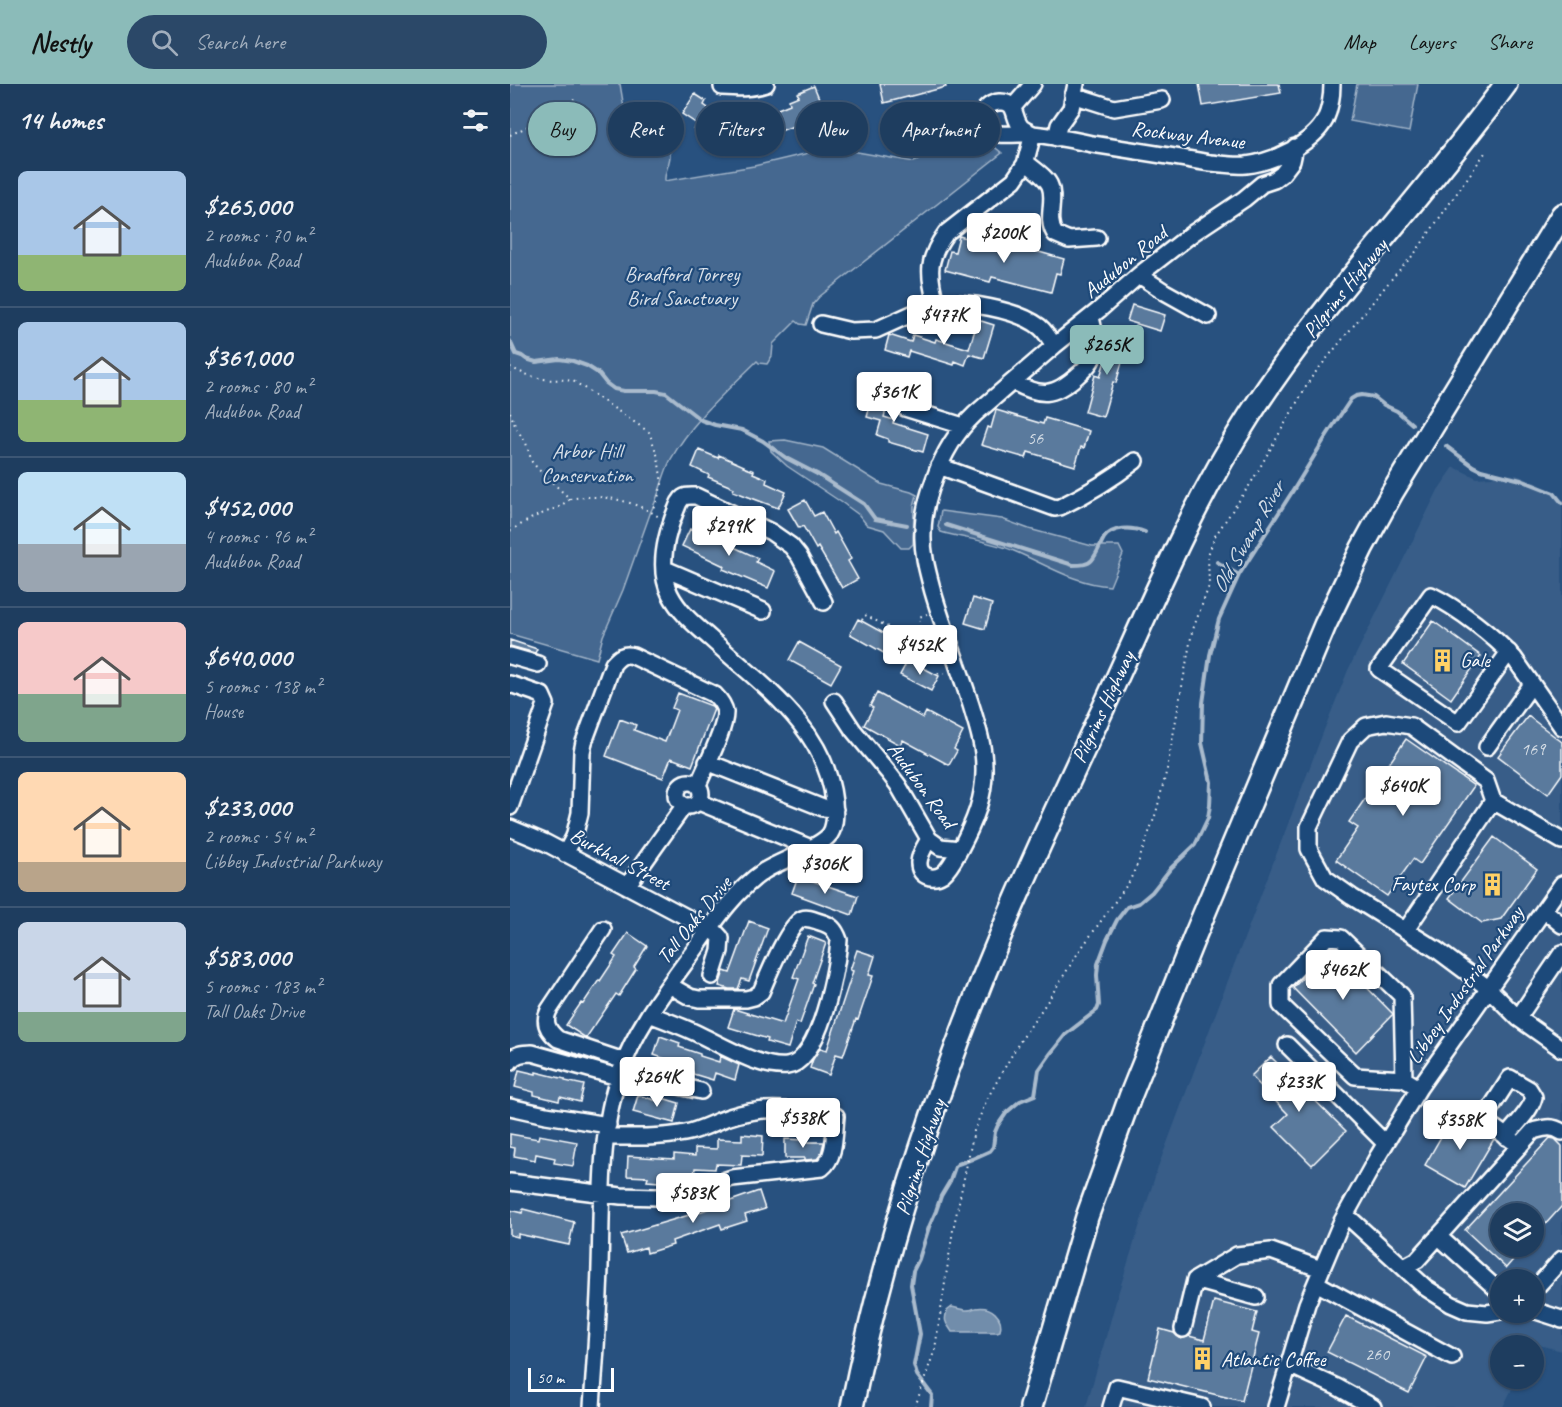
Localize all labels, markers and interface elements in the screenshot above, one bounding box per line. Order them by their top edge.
search box [127,15,547,69]
text: Nestly [30,25,91,60]
icon: search [148,26,181,59]
text: Search here [196,28,285,56]
text: Map [1343,29,1376,55]
text: Layers [1409,29,1455,55]
text: Share [1488,29,1532,55]
chip: Buy [528,102,596,156]
chip: Rent [608,102,684,156]
chip: Filters [696,102,784,156]
chip: New [796,102,868,156]
chip: Apartment [880,102,1000,156]
text: 14 homes [18,104,103,137]
icon: filters [459,104,492,137]
street label: Rockway Avenue [1130,115,1247,155]
text: $265,000 [204,190,291,223]
icon: home [66,195,138,267]
pin: $200K [962,213,1046,264]
street label: Audubon Road [1078,218,1175,304]
text: $200K [981,220,1027,245]
text: 2 rooms · 70 m² [204,223,312,248]
street label: Pilgrims Highway [1297,232,1394,343]
text: Audubon Road [204,248,300,273]
park label: Bradford Torrey Bird Sanctuary [625,261,741,311]
pin: $477K [902,295,986,346]
text: $477K [921,302,967,327]
pin: $265K [1065,325,1149,376]
text: $265K [1084,332,1130,357]
text: $361,000 [204,341,292,374]
icon: home [66,346,138,418]
pin: $361K [852,372,936,423]
text: 2 rooms · 80 m² [204,374,312,399]
text: $361K [871,379,917,404]
text: Audubon Road [204,399,300,424]
house number: 56 [1027,427,1044,449]
park label: Arbor Hill Conservation [541,438,634,488]
water label: Old Swamp River [1205,473,1293,598]
text: $452,000 [204,491,291,524]
icon: home [66,496,138,568]
pin: $299K [687,506,771,557]
text: $299K [706,513,752,538]
text: 4 rooms · 96 m² [204,524,312,549]
text: Audubon Road [204,549,300,574]
pin: $452K [878,625,962,676]
text: $452K [897,632,943,657]
text: $640,000 [204,641,292,674]
street label: Pilgrims Highway [1066,645,1141,767]
icon: home [66,646,138,718]
building icon: Gale [1429,647,1455,673]
place label: Gale [1460,647,1491,673]
text: 5 rooms · 138 m² [204,674,321,699]
text: House [204,699,243,724]
street label: Audubon Road [882,737,964,836]
house number: 169 [1521,738,1547,760]
pin: $640K [1361,766,1445,817]
text: $640K [1380,773,1426,798]
text: $233,000 [204,791,291,824]
icon: home [66,796,138,868]
street label: Burkhall Street [566,822,676,897]
text: 2 rooms · 54 m² [204,824,312,849]
pin: $306K [783,844,867,895]
text: Libbey Industrial Parkway [204,849,381,874]
text: $306K [802,851,848,876]
street label: Tall Oaks Drive [651,869,739,969]
place label: Faytex Corp [1391,871,1476,897]
building icon: Faytex Corp [1480,871,1506,897]
street label: Libbey Industrial Parkway [1401,900,1530,1069]
text: $583,000 [204,941,291,974]
icon: home [66,946,138,1018]
pin: $462K [1301,950,1385,1001]
text: $462K [1320,957,1366,982]
text: 5 rooms · 183 m² [204,974,321,999]
text: Tall Oaks Drive [204,999,304,1024]
pin: $264K [615,1057,699,1108]
pin: $233K [1257,1062,1341,1113]
text: $264K [634,1064,680,1089]
text: $233K [1276,1069,1322,1094]
street label: Pilgrims Highway [889,1094,952,1218]
pin: $538K [761,1098,845,1149]
pin: $358K [1418,1100,1502,1151]
text: $538K [780,1105,826,1130]
text: $358K [1437,1107,1483,1132]
pin: $583K [651,1173,735,1224]
text: $583K [670,1180,716,1205]
map controls [1490,1203,1544,1389]
button: layers [1490,1203,1544,1257]
button: + [1490,1269,1544,1323]
button: − [1490,1335,1544,1389]
house number: 260 [1365,1343,1391,1365]
building icon: Atlantic Coffee [1190,1346,1216,1372]
place label: Atlantic Coffee [1221,1346,1327,1372]
scale bar [528,1365,614,1392]
text: 50 m [537,1368,564,1388]

